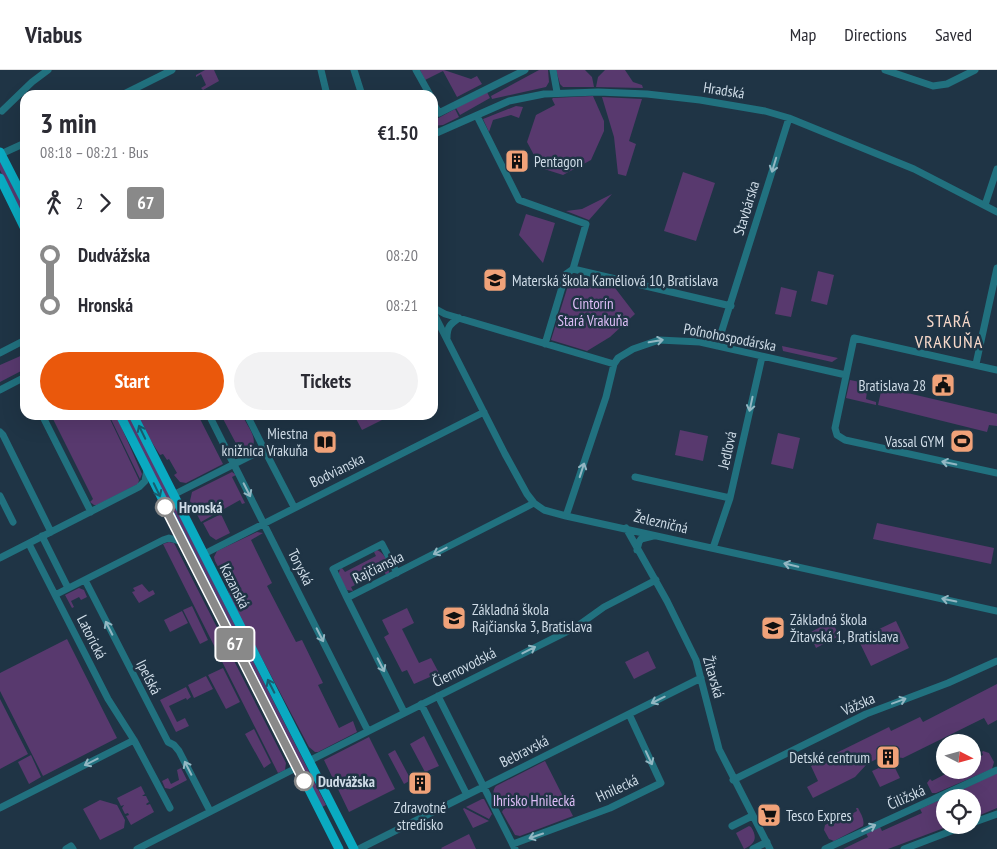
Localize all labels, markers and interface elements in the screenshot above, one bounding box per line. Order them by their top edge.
text: Viabus [25,19,82,50]
text: Map [790,23,816,46]
text: Directions [844,23,907,46]
text: Saved [935,23,972,46]
street label: Hradská [702,77,746,103]
text: 3 min [40,104,97,141]
text: €1.50 [378,121,418,145]
text: 08:18 – 08:21 · Bus [40,142,148,162]
building icon: Pentagon [504,148,530,174]
place label: Pentagon [534,152,583,171]
one-way arrow [769,156,778,172]
street label: Stavbárska [729,178,763,238]
icon: walk [40,189,68,217]
icon: forward [91,189,119,217]
text: 67 [137,191,154,214]
text: 2 [76,193,83,213]
text: Dudvážska [78,243,150,267]
text: 08:20 [386,245,418,265]
school or university icon: Materská škola Kaméliová 10, Bratislava [482,267,508,293]
place label: Materská škola Kaméliová 10, Bratislava [512,271,718,290]
text: Hronská [78,293,133,317]
park label: Cintorín Stará Vrakuňa [558,294,628,330]
text: 08:21 [386,295,418,315]
district label: STARÁ VRAKUŇA [914,309,983,353]
street label: Poľnohospodárska [682,319,778,355]
one-way arrow [648,336,664,346]
button: Start [40,352,224,410]
button: Tickets [234,352,418,410]
public building icon: Bratislava 28 [930,372,956,398]
place label: Bratislava 28 [858,376,926,395]
one-way arrow [746,396,755,412]
place label: Miestna knižnica Vrakuňa [222,424,308,460]
one-way arrow [136,425,146,440]
sports icon: Vassal GYM [949,428,975,454]
library icon: Miestna knižnica Vrakuňa [312,429,338,455]
street label: Jedľová [713,429,741,472]
place label: Vassal GYM [884,432,944,451]
street label: Bodvianska [307,449,367,491]
one-way arrow [942,458,958,467]
one-way arrow [577,462,587,478]
one-way arrow [153,482,162,497]
one-way arrow [242,482,252,497]
marker: Hronská [155,497,175,517]
place label: Hronská [179,498,222,517]
street label: Železničná [632,507,690,537]
street label: Toryská [284,546,318,588]
street label: Rajčianska [349,547,407,587]
one-way arrow [433,547,448,556]
street label: Kazanská [216,560,254,612]
one-way arrow [783,560,799,569]
one-way arrow [942,595,958,604]
place label: Základná škola Rajčianska 3, Bratislava [472,600,592,636]
school or university icon: Základná škola Rajčianska 3, Bratislava [441,605,467,631]
place label: Základná škola Žitavská 1, Bratislava [790,610,899,646]
street label: Latorická [73,612,111,662]
school or university icon: Základná škola Žitavská 1, Bratislava [760,615,786,641]
one-way arrow [104,620,114,635]
one-way arrow [316,627,325,642]
line badge: 67 [212,628,258,660]
text: 67 [226,632,244,655]
street label: Čiernovodská [429,643,499,691]
one-way arrow [521,645,536,655]
street label: Žitavská [699,654,729,700]
street label: Ipeľská [132,656,166,698]
one-way arrow [376,658,386,673]
one-way arrow [266,679,275,694]
street label: Vážska [837,688,878,720]
one-way arrow [651,696,666,705]
one-way arrow [891,696,907,705]
street label: Bebravská [496,731,552,771]
north arrow [936,734,981,779]
map controls [936,734,981,834]
building icon: Detské centrum [875,744,901,770]
place label: Detské centrum [789,748,870,767]
one-way arrow [645,750,655,765]
one-way arrow [83,758,98,768]
one-way arrow [183,761,192,776]
building icon: Zdravotné stredisko [407,770,433,796]
street label: Hnilecká [593,770,641,806]
marker: Dudvážska [294,771,314,791]
place label: Dudvážska [318,772,375,791]
street label: Čiližská [884,780,928,814]
button: locate [936,789,981,834]
park label: Ihrisko Hnilecká [493,791,575,810]
place label: Zdravotné stredisko [394,798,446,834]
supermarket icon: Tesco Expres [756,802,782,828]
place label: Tesco Expres [786,806,852,825]
one-way arrow [862,823,877,833]
one-way arrow [528,831,544,841]

